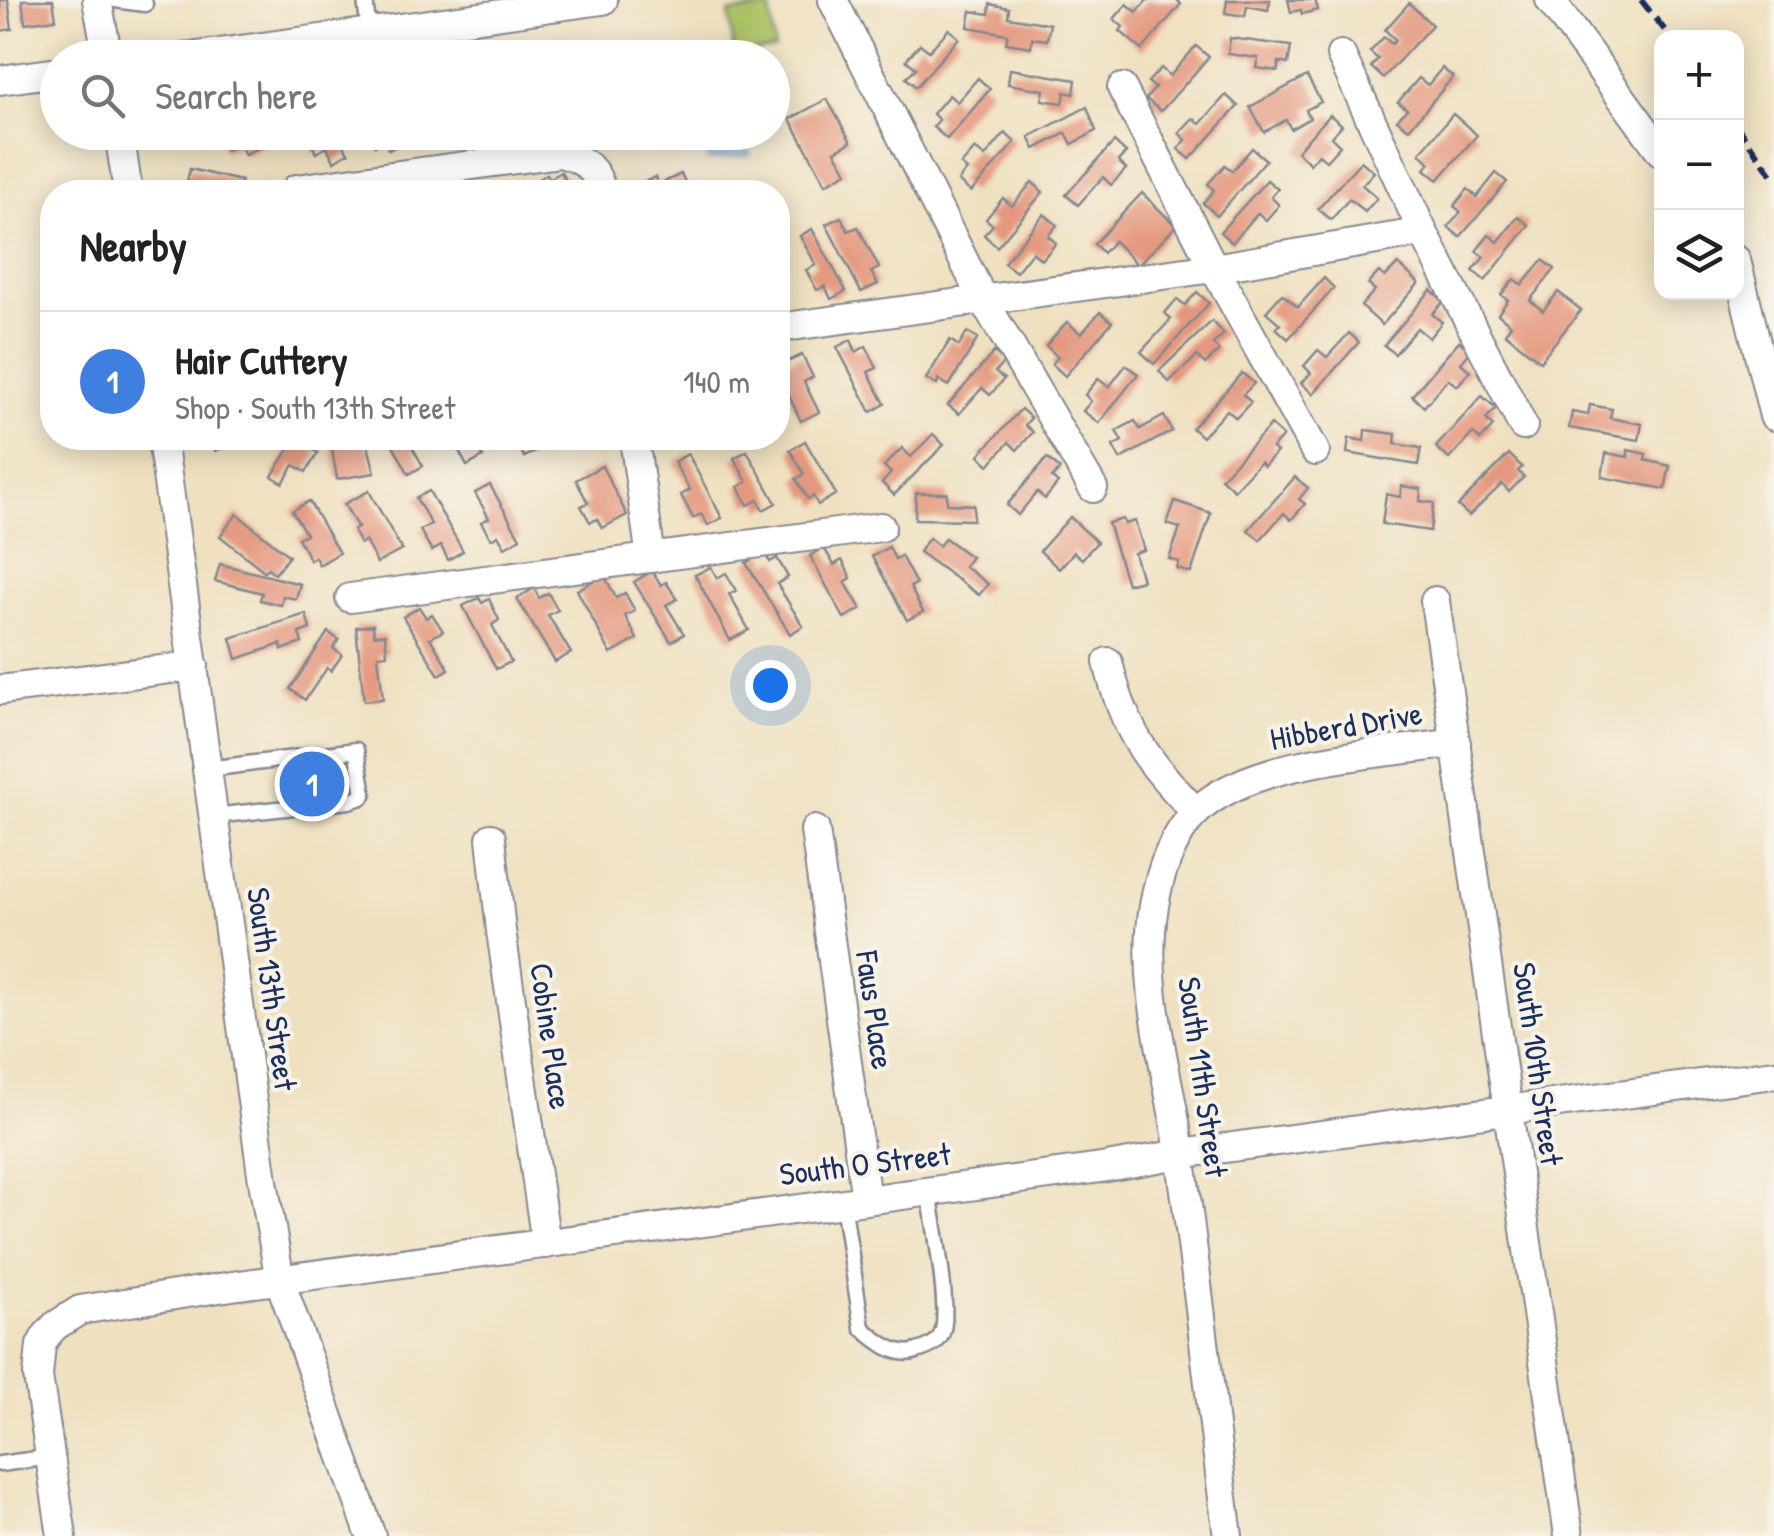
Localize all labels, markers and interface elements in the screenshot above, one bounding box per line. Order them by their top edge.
map controls [1654,30,1744,300]
button: + [1654,30,1744,120]
search box [40,40,790,150]
icon: search [75,68,130,123]
text: Search here [155,69,317,121]
button: − [1654,120,1744,210]
button: layers [1654,210,1744,300]
text: Nearby [80,217,187,274]
text: Hair Cuttery [175,334,348,386]
text: 1 [107,360,118,403]
text: 140 m [683,360,750,403]
text: Shop · South 13th Street [175,386,455,429]
your location [745,660,796,711]
street label: Hibberd Drive [1267,691,1426,760]
pin: 1 [280,746,344,822]
street label: South 13th Street [237,885,308,1094]
street label: Faus Place [846,947,905,1072]
street label: Cobine Place [520,960,583,1112]
street label: South 10th Street [1503,960,1574,1169]
street label: South 11th Street [1168,974,1239,1181]
street label: South O Street [777,1132,954,1195]

